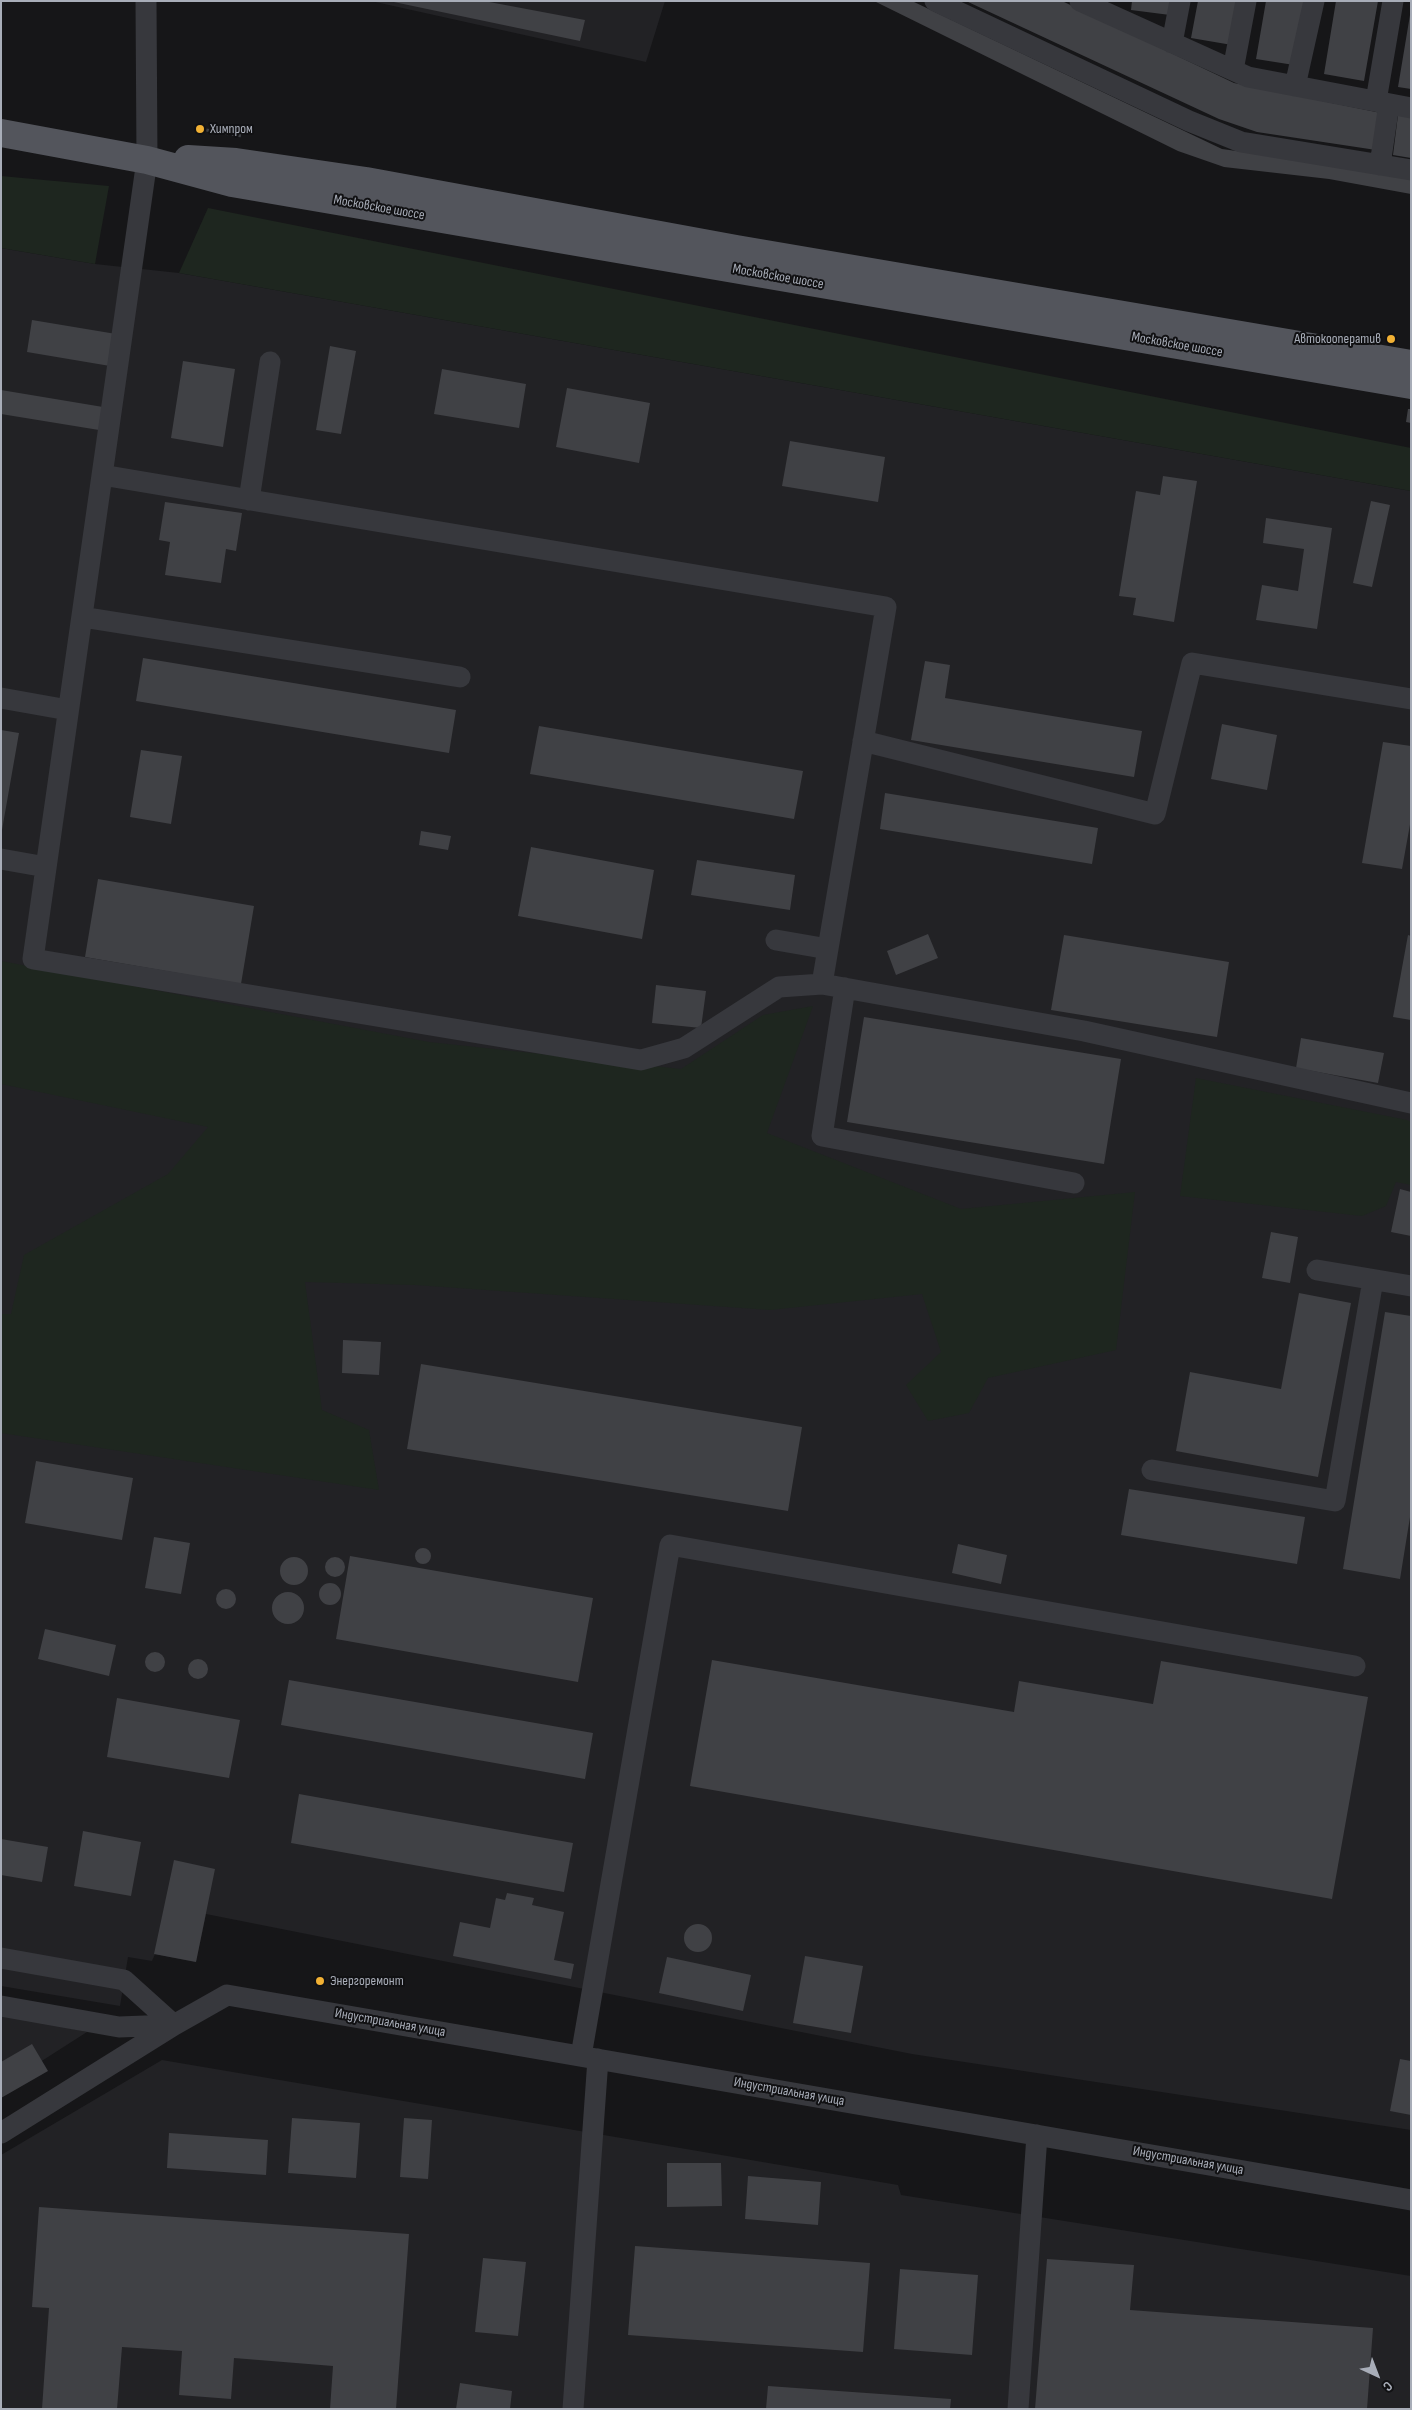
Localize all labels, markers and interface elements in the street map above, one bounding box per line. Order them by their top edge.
place label: Химпром [210,121,253,137]
marker: Химпром [194,123,206,135]
street label: Московское шоссе [332,192,426,224]
street label: Московское шоссе [731,261,825,293]
street label: Московское шоссе [1130,329,1224,361]
place label: Автокооператив [1294,331,1381,347]
marker: Автокооператив [1385,333,1397,345]
place label: Энергоремонт [330,1973,404,1989]
marker: Энергоремонт [314,1975,326,1987]
street label: Индустриальная улица [333,2005,447,2041]
street label: Индустриальная улица [732,2074,846,2110]
street label: Индустриальная улица [1131,2143,1245,2179]
north arrow [1352,2350,1402,2400]
text: С [1379,2378,1396,2395]

